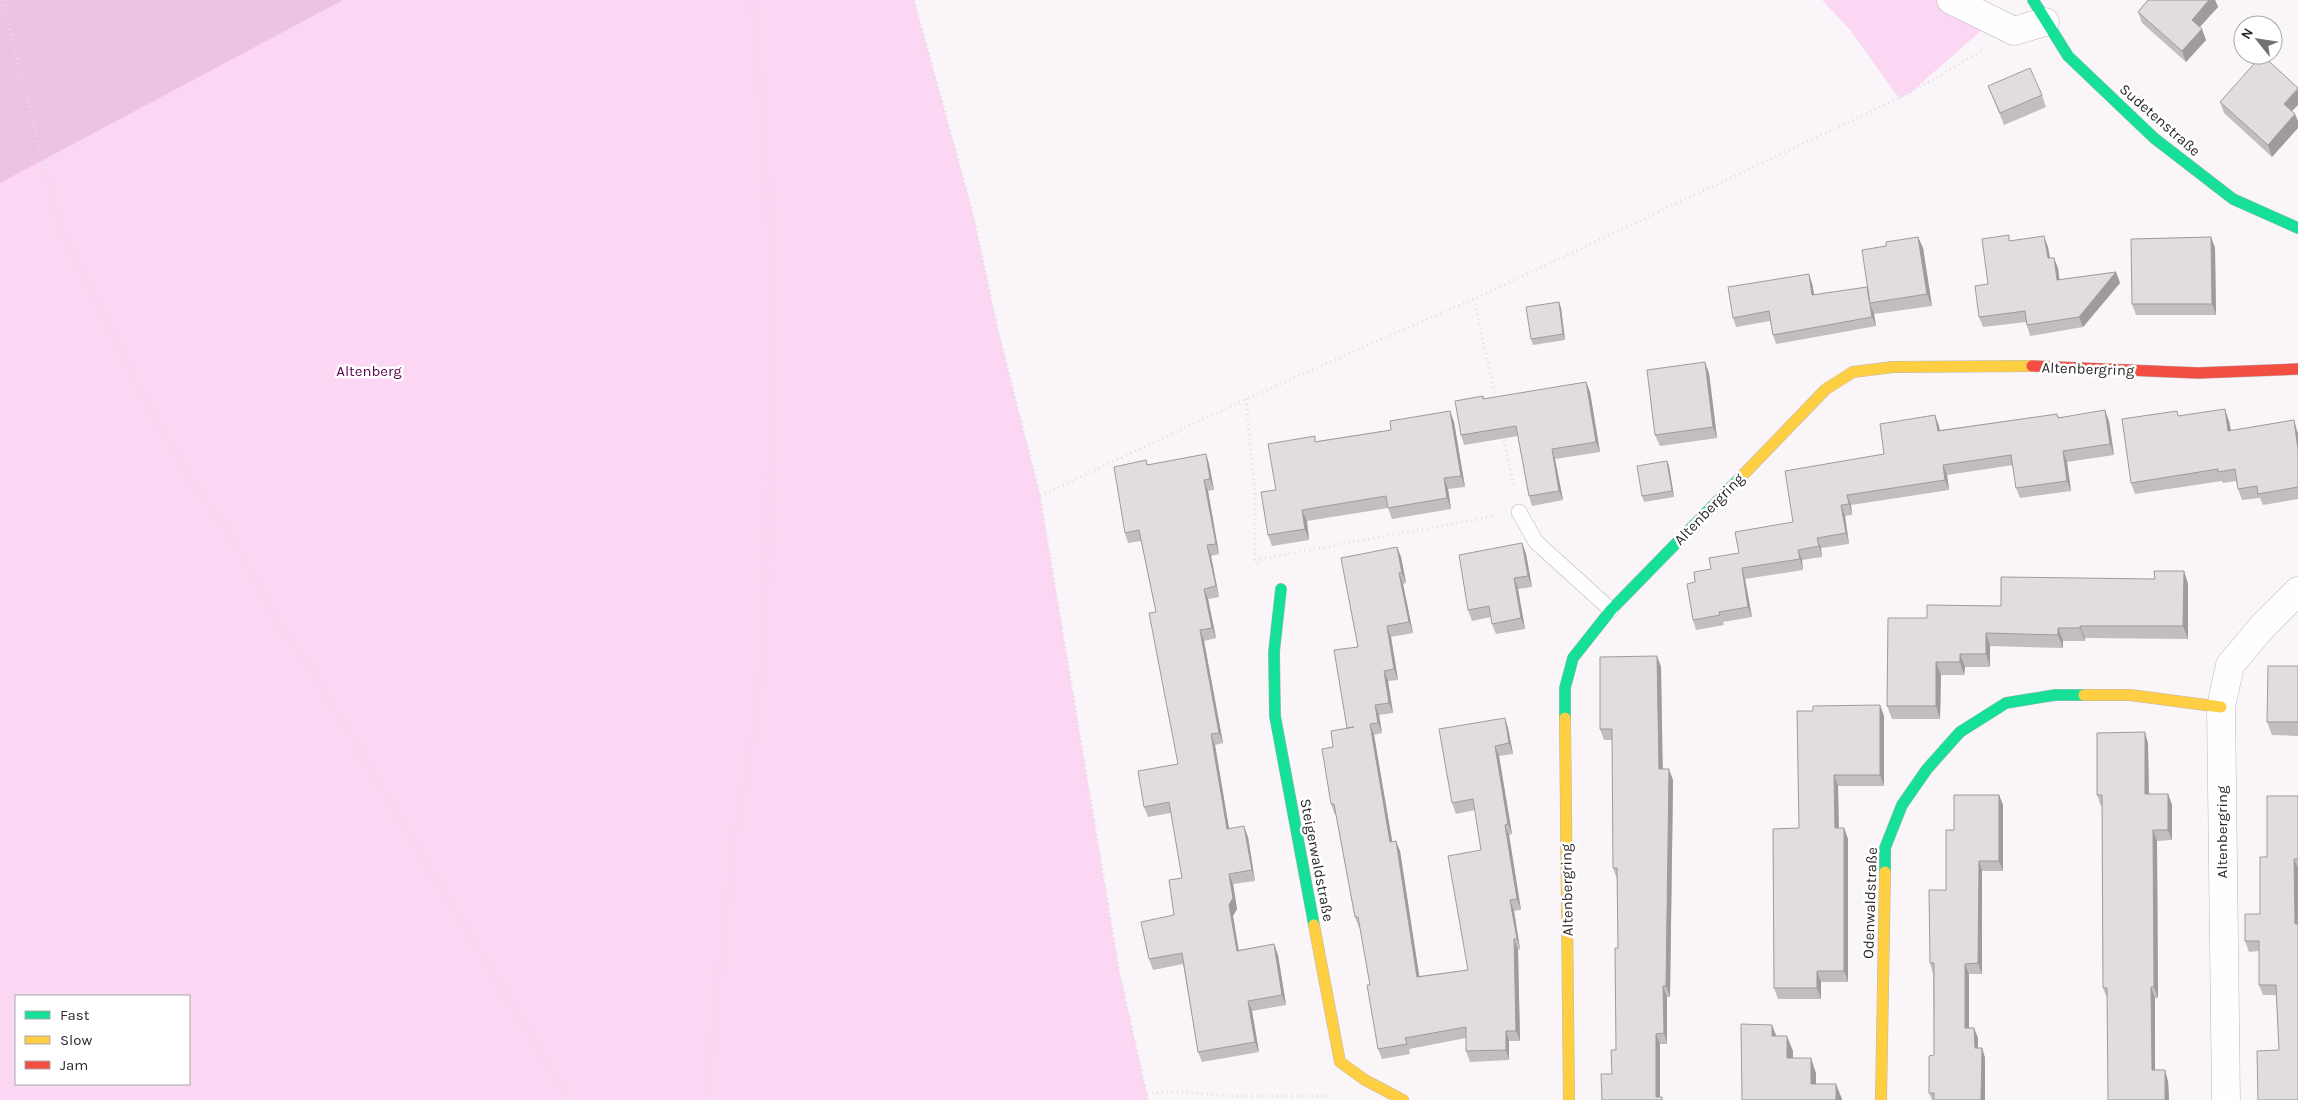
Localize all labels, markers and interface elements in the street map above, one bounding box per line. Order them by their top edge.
north arrow [2233,15,2283,65]
text: N [2237,25,2257,42]
street label: Sudetenstraße [2116,80,2204,160]
street label: Altenbergring [2041,358,2135,380]
park label: Altenberg [336,362,402,380]
street label: Altenbergring [1670,469,1748,549]
street label: Altenbergring [2213,785,2231,878]
street label: Steigerwaldstraße [1296,797,1338,923]
street label: Altenbergring [1557,843,1577,937]
street label: Odenwaldstraße [1859,847,1881,959]
legend [15,995,190,1085]
text: Fast [60,1006,90,1024]
text: Slow [60,1031,92,1049]
text: Jam [60,1056,88,1074]

